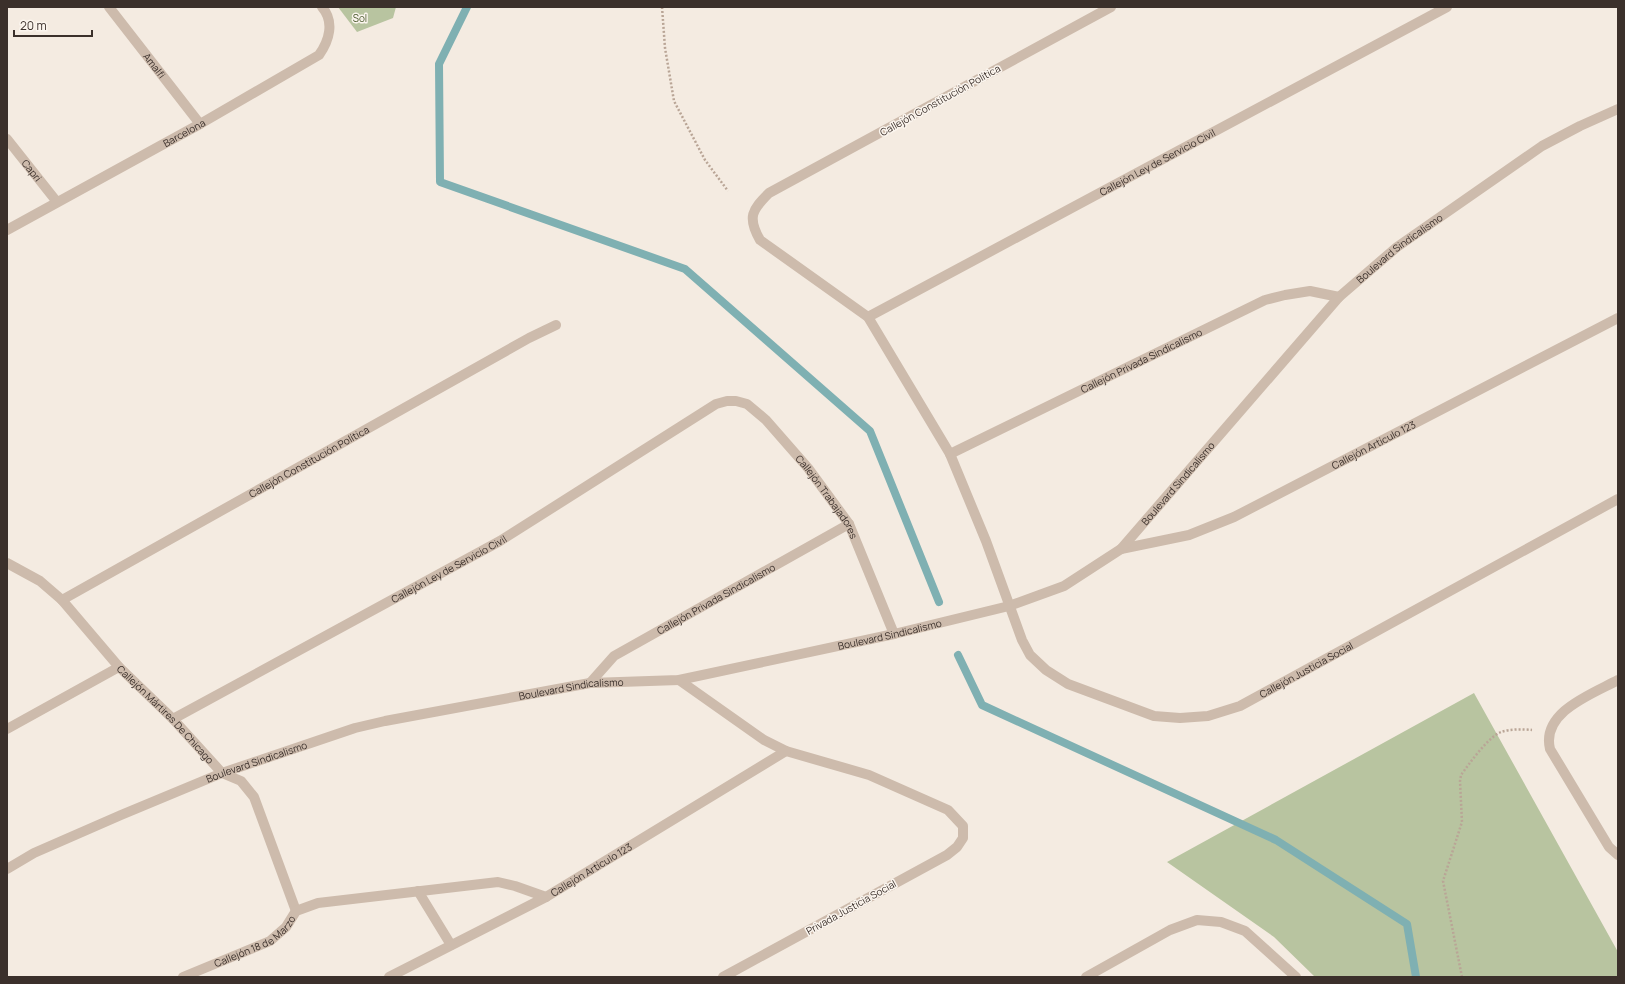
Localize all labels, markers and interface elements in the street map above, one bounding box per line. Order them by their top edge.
park label: Sol [353,11,367,25]
scale bar [14,12,92,38]
text: 20 m [20,17,47,34]
street label: Amalfi [140,50,169,81]
street label: Callejón Constitución Política [877,61,1003,139]
street label: Barcelona [160,115,208,150]
street label: Callejón Ley de Servicio Civil [1097,125,1218,199]
street label: Capri [19,156,45,184]
street label: Boulevard Sindicalismo [1353,210,1445,286]
street label: Callejón Privada Sindicalismo [1078,325,1205,396]
street label: Callejón Artículo 123 [1329,417,1418,472]
street label: Callejón Constitución Política [246,422,372,501]
street label: Boulevard Sindicalismo [1138,439,1218,528]
street label: Callejón Trabajadores [792,452,861,541]
street label: Callejón Ley de Servicio Civil [388,532,509,606]
street label: Callejón Privada Sindicalismo [654,560,778,638]
street label: Boulevard Sindicalismo [836,616,943,653]
street label: Callejón Justicia Social [1257,638,1356,701]
street label: Callejón Mártires De Chicago [114,662,217,767]
street label: Boulevard Sindicalismo [518,675,624,703]
street label: Boulevard Sindicalismo [204,738,309,786]
street label: Callejón Artículo 123 [548,839,634,900]
street label: Privada Justicia Social [803,876,899,938]
street label: Callejón 18 de Marzo [212,913,299,970]

